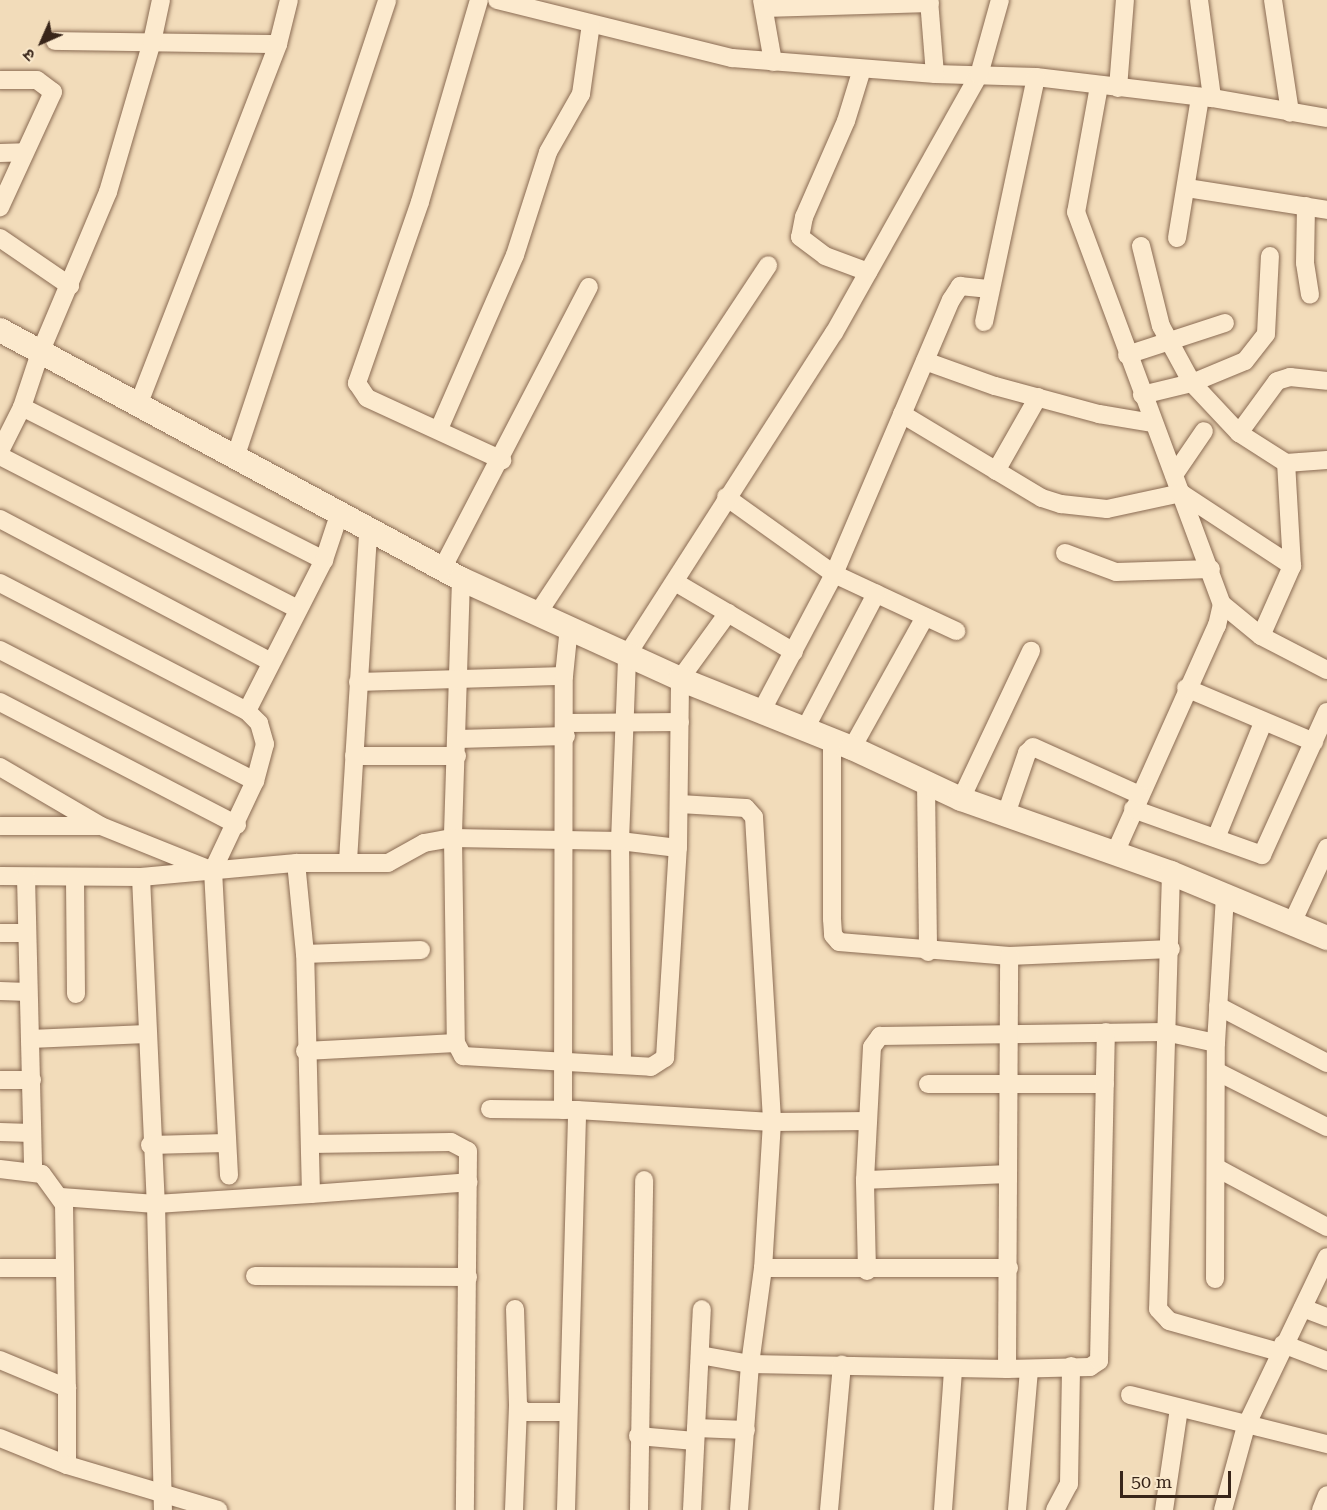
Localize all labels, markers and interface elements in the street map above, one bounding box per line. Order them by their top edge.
north arrow [12,12,72,72]
text: उ [19,45,39,65]
scale bar [1123,1459,1234,1497]
text: 50 m [1131,1471,1172,1492]

